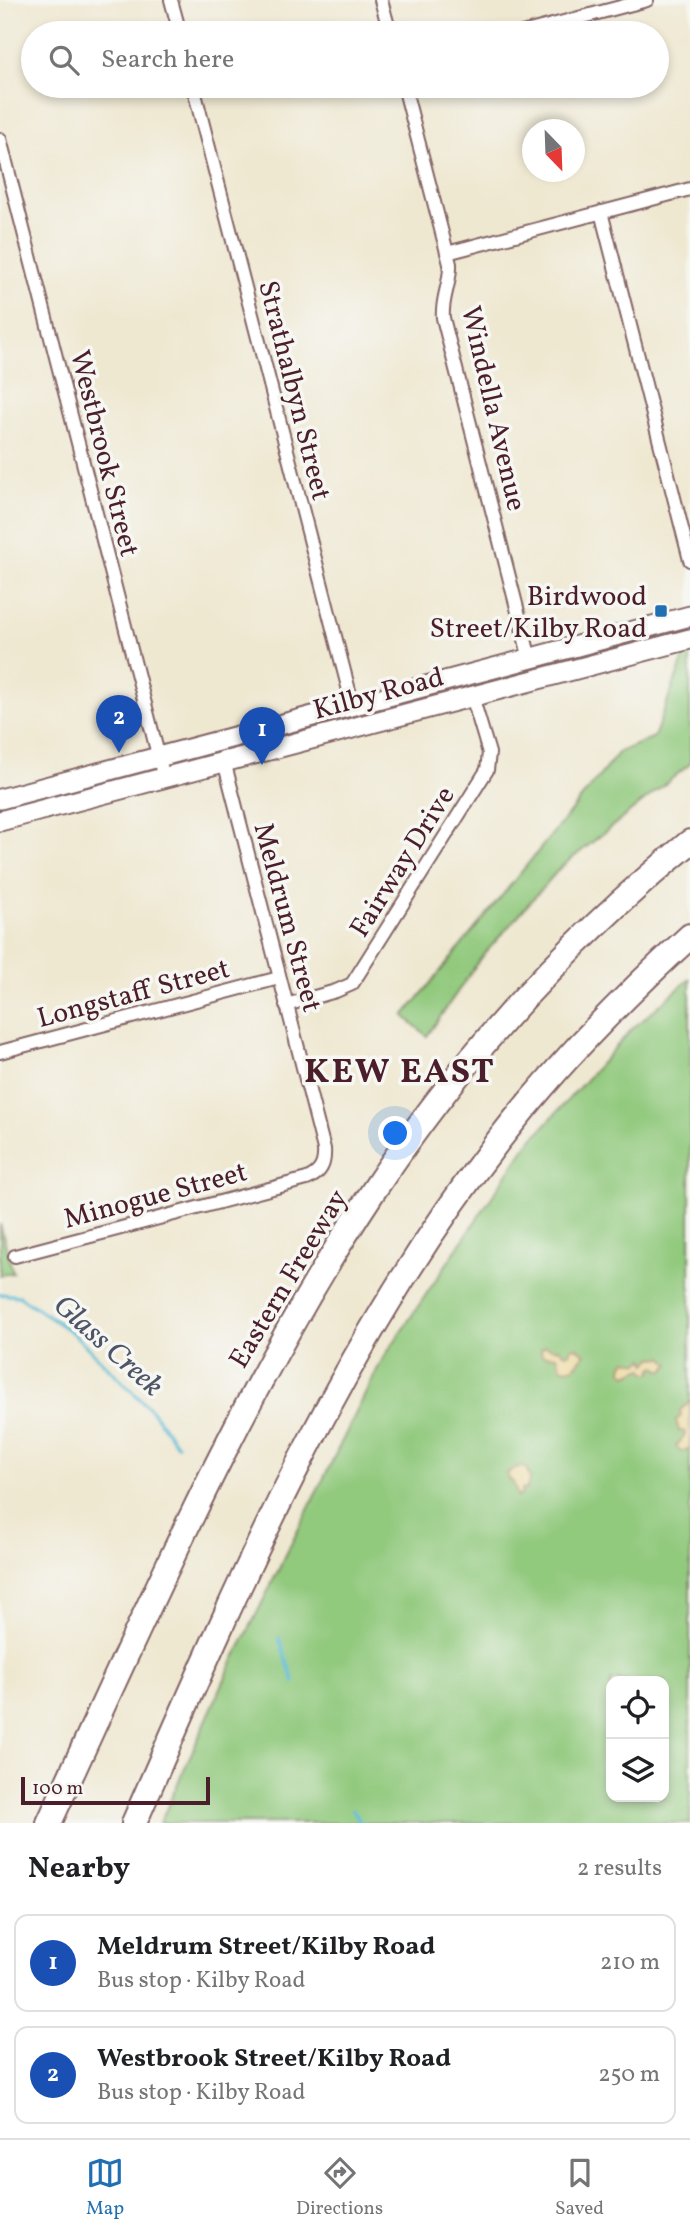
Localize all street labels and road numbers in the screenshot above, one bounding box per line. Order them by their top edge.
street label: Strathalbyn Street [247,277,340,505]
street label: Windella Avenue [450,302,535,515]
street label: Westbrook Street [59,346,148,561]
street label: Kilby Road [309,658,448,731]
street label: Fairway Drive [341,779,465,945]
street label: Meldrum Street [243,819,331,1017]
street label: Longstaff Street [33,950,234,1039]
street label: Minogue Street [60,1153,252,1240]
street label: Eastern Freeway [220,1182,358,1376]

